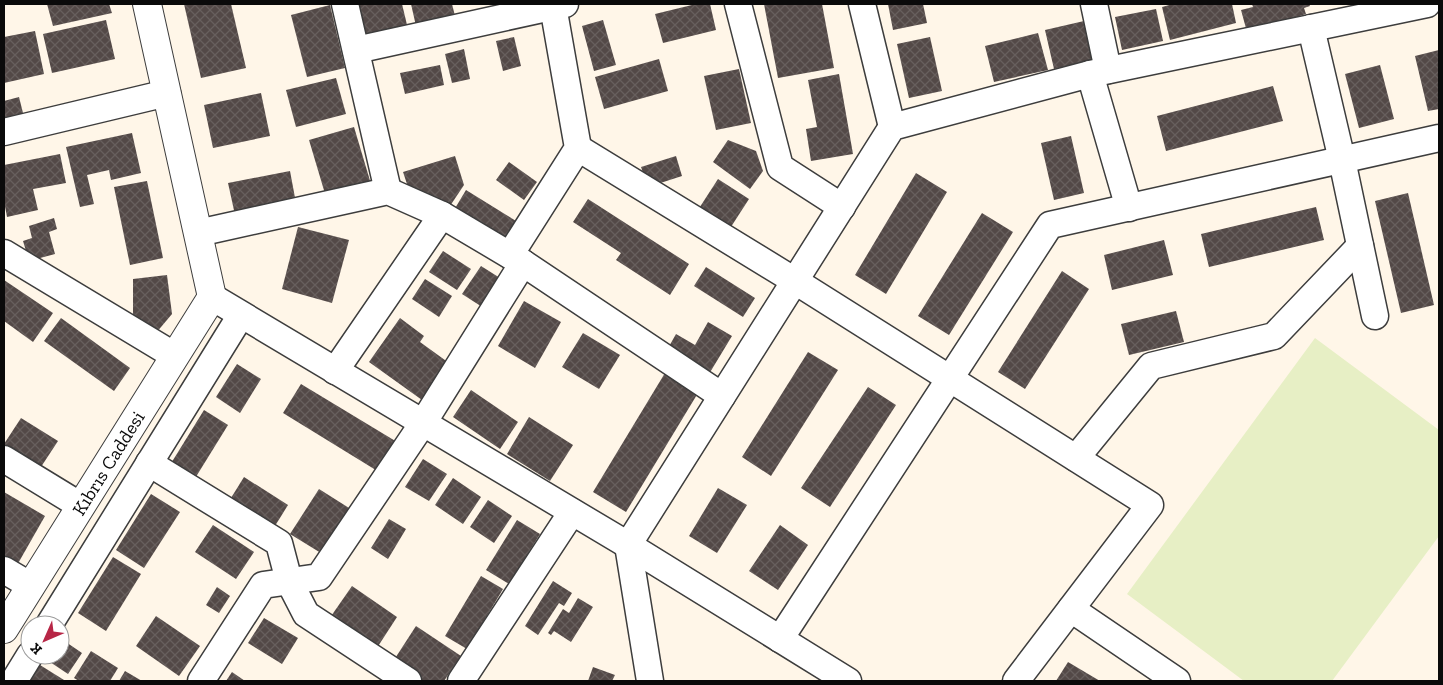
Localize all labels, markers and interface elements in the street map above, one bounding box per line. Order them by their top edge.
street label: Kıbrıs Caddesi [67,407,150,520]
north arrow [20,615,70,665]
text: K [26,639,46,658]

